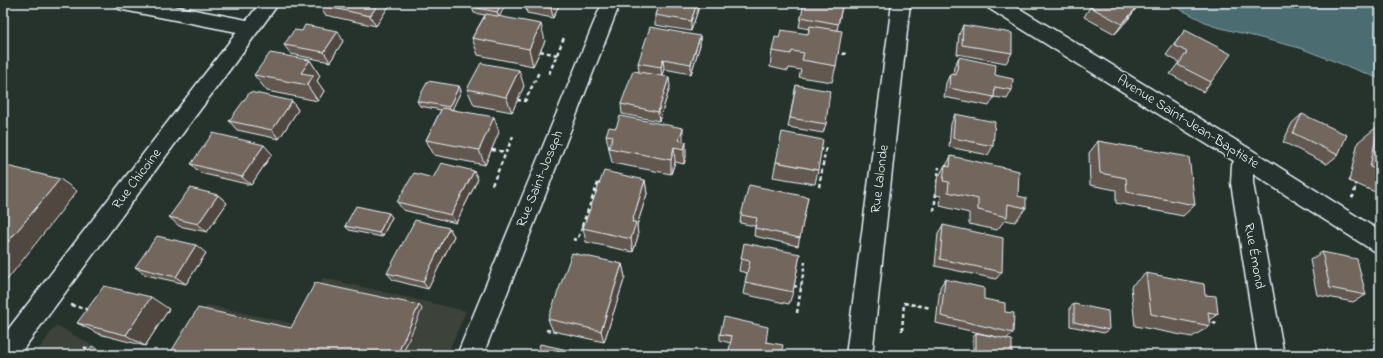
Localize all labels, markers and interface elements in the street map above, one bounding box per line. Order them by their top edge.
street label: Avenue Saint-Jean-Baptiste [1113,70,1264,175]
street label: Rue Saint-Joseph [511,127,569,231]
street label: Rue Lalonde [865,143,895,214]
street label: Rue Chicoine [107,144,167,214]
street label: Rue Émond [1238,221,1270,291]

